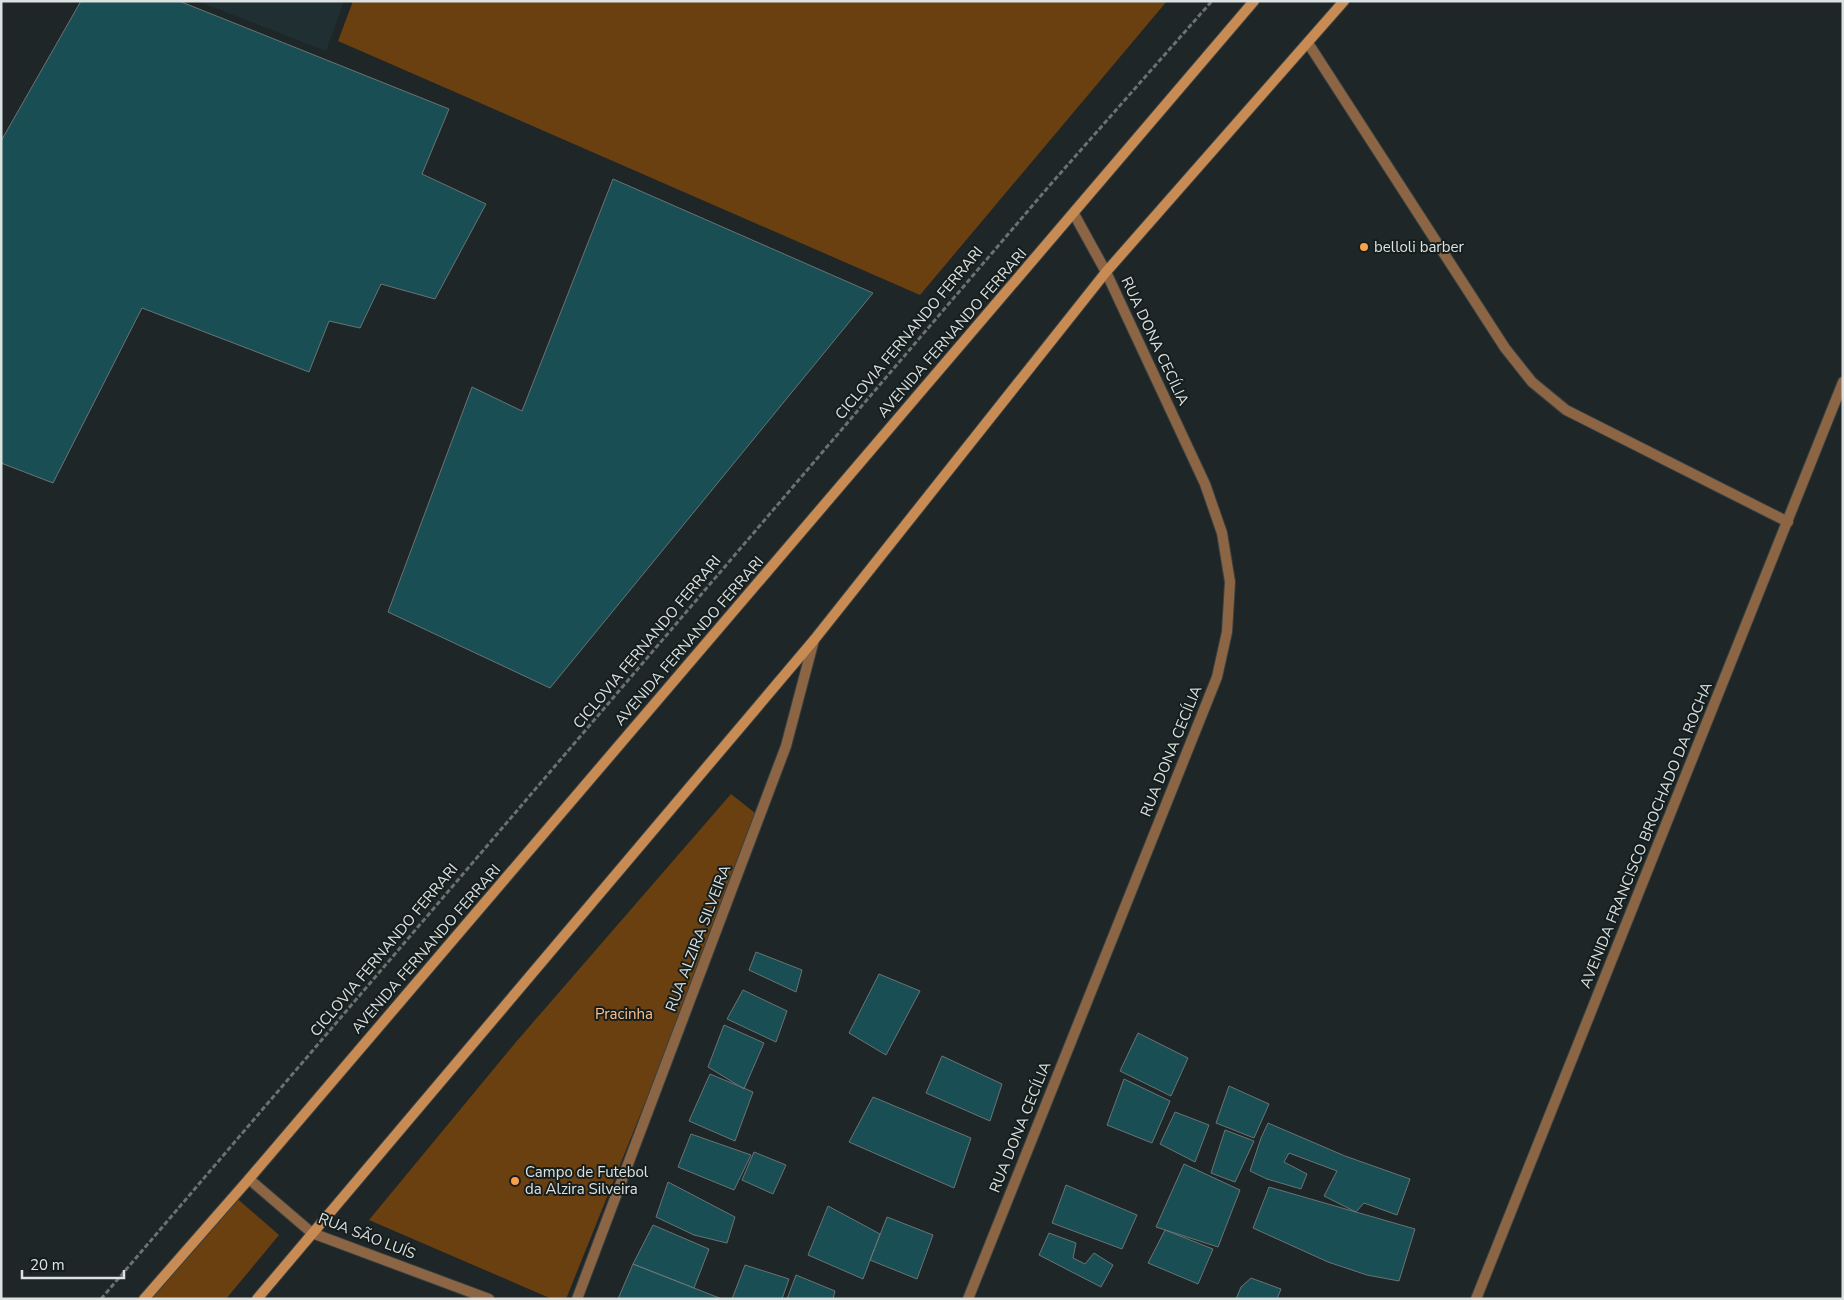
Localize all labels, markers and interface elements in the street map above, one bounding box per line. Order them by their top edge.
place label: belloli barber [1374,237,1464,257]
marker: belloli barber [1358,241,1370,253]
street label: CICLOVIA FERNANDO FERRARI [831,242,987,424]
street label: AVENIDA FERNANDO FERRARI [873,244,1031,422]
street label: RUA DONA CECÍLIA [1116,273,1194,409]
street label: CICLOVIA FERNANDO FERRARI [569,551,725,733]
street label: AVENIDA FERNANDO FERRARI [610,552,768,730]
street label: AVENIDA FRANCISCO BROCHADO DA ROCHA [1575,679,1717,991]
street label: RUA DONA CECÍLIA [1136,682,1206,820]
street label: CICLOVIA FERNANDO FERRARI [306,859,462,1041]
street label: AVENIDA FERNANDO FERRARI [347,860,505,1038]
street label: RUA ALZIRA SILVEIRA [661,862,735,1014]
park label: Pracinha [595,1004,653,1024]
street label: RUA DONA CECÍLIA [985,1058,1055,1196]
place label: Campo de Futebol da Alzira Silveira [525,1162,649,1199]
marker: Campo de Futebol da Alzira Silveira [509,1175,521,1187]
street label: RUA SÃO LUÍS [315,1208,419,1264]
scale bar [22,1248,125,1280]
text: 20 m [30,1255,65,1275]

